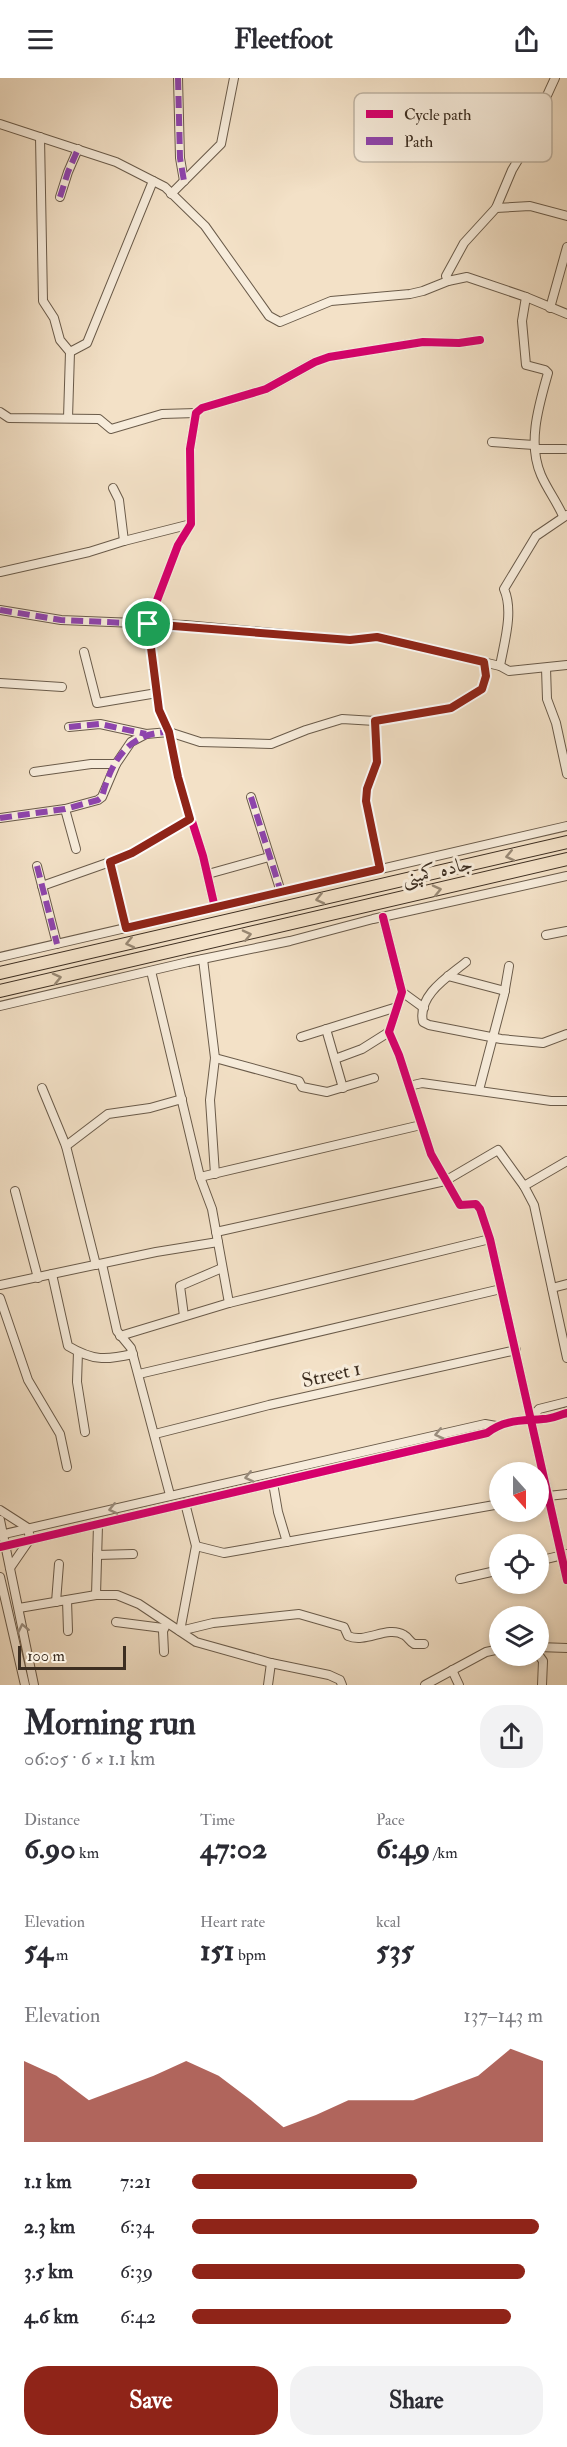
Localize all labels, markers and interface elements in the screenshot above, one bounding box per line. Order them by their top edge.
icon: menu [24,23,57,56]
text: Fleetfoot [234,23,333,56]
icon: share [510,23,543,56]
legend [354,93,552,162]
text: Cycle path [404,105,472,126]
text: Path [404,132,434,152]
pin [122,598,173,649]
icon: arrive [131,607,164,640]
one-way arrow [505,848,515,861]
street label: جاده کمپنی [399,850,475,893]
one-way arrow [432,884,442,897]
one-way arrow [315,892,325,905]
one-way arrow [242,929,252,942]
one-way arrow [125,935,135,948]
one-way arrow [52,972,62,985]
street label: Street 1 [299,1356,363,1393]
one-way arrow [434,1426,444,1439]
north arrow [489,1462,549,1522]
map controls [489,1462,549,1666]
one-way arrow [244,1470,254,1483]
one-way arrow [108,1502,118,1515]
button: locate [489,1534,549,1594]
button: layers [489,1606,549,1666]
one-way arrow [17,1623,30,1633]
scale bar [18,1643,126,1670]
text: 100 m [27,1646,65,1666]
text: Morning run [24,1703,196,1744]
button: share [480,1705,543,1768]
text: 06:05 · 6 × 1.1 km [24,1746,155,1771]
text: Distance [24,1810,80,1830]
text: Time [200,1810,235,1830]
text: Pace [376,1810,405,1830]
text: 6.90 [24,1830,76,1867]
text: 47:02 [200,1830,267,1867]
text: 6:49 [376,1830,430,1867]
text: km [76,1843,99,1863]
text: /km [430,1843,458,1863]
text: Elevation [24,1912,85,1932]
text: Heart rate [200,1912,265,1932]
text: kcal [376,1912,401,1932]
text: 54 [24,1932,53,1969]
text: 151 [200,1932,235,1969]
text: 535 [376,1932,414,1969]
text: m [53,1945,68,1965]
text: bpm [235,1945,266,1965]
text: Elevation [24,2003,100,2028]
text: 137–143 m [464,2003,543,2028]
text: 1.1 km [24,2169,71,2194]
text: 7:21 [120,2169,151,2194]
text: 2.3 km [24,2214,75,2239]
text: 6:34 [120,2214,153,2239]
text: 3.5 km [24,2259,73,2284]
text: 6:39 [120,2259,153,2284]
text: 4.6 km [24,2304,78,2329]
text: 6:42 [120,2304,156,2329]
button: Save [24,2366,278,2435]
button: Share [290,2366,543,2435]

